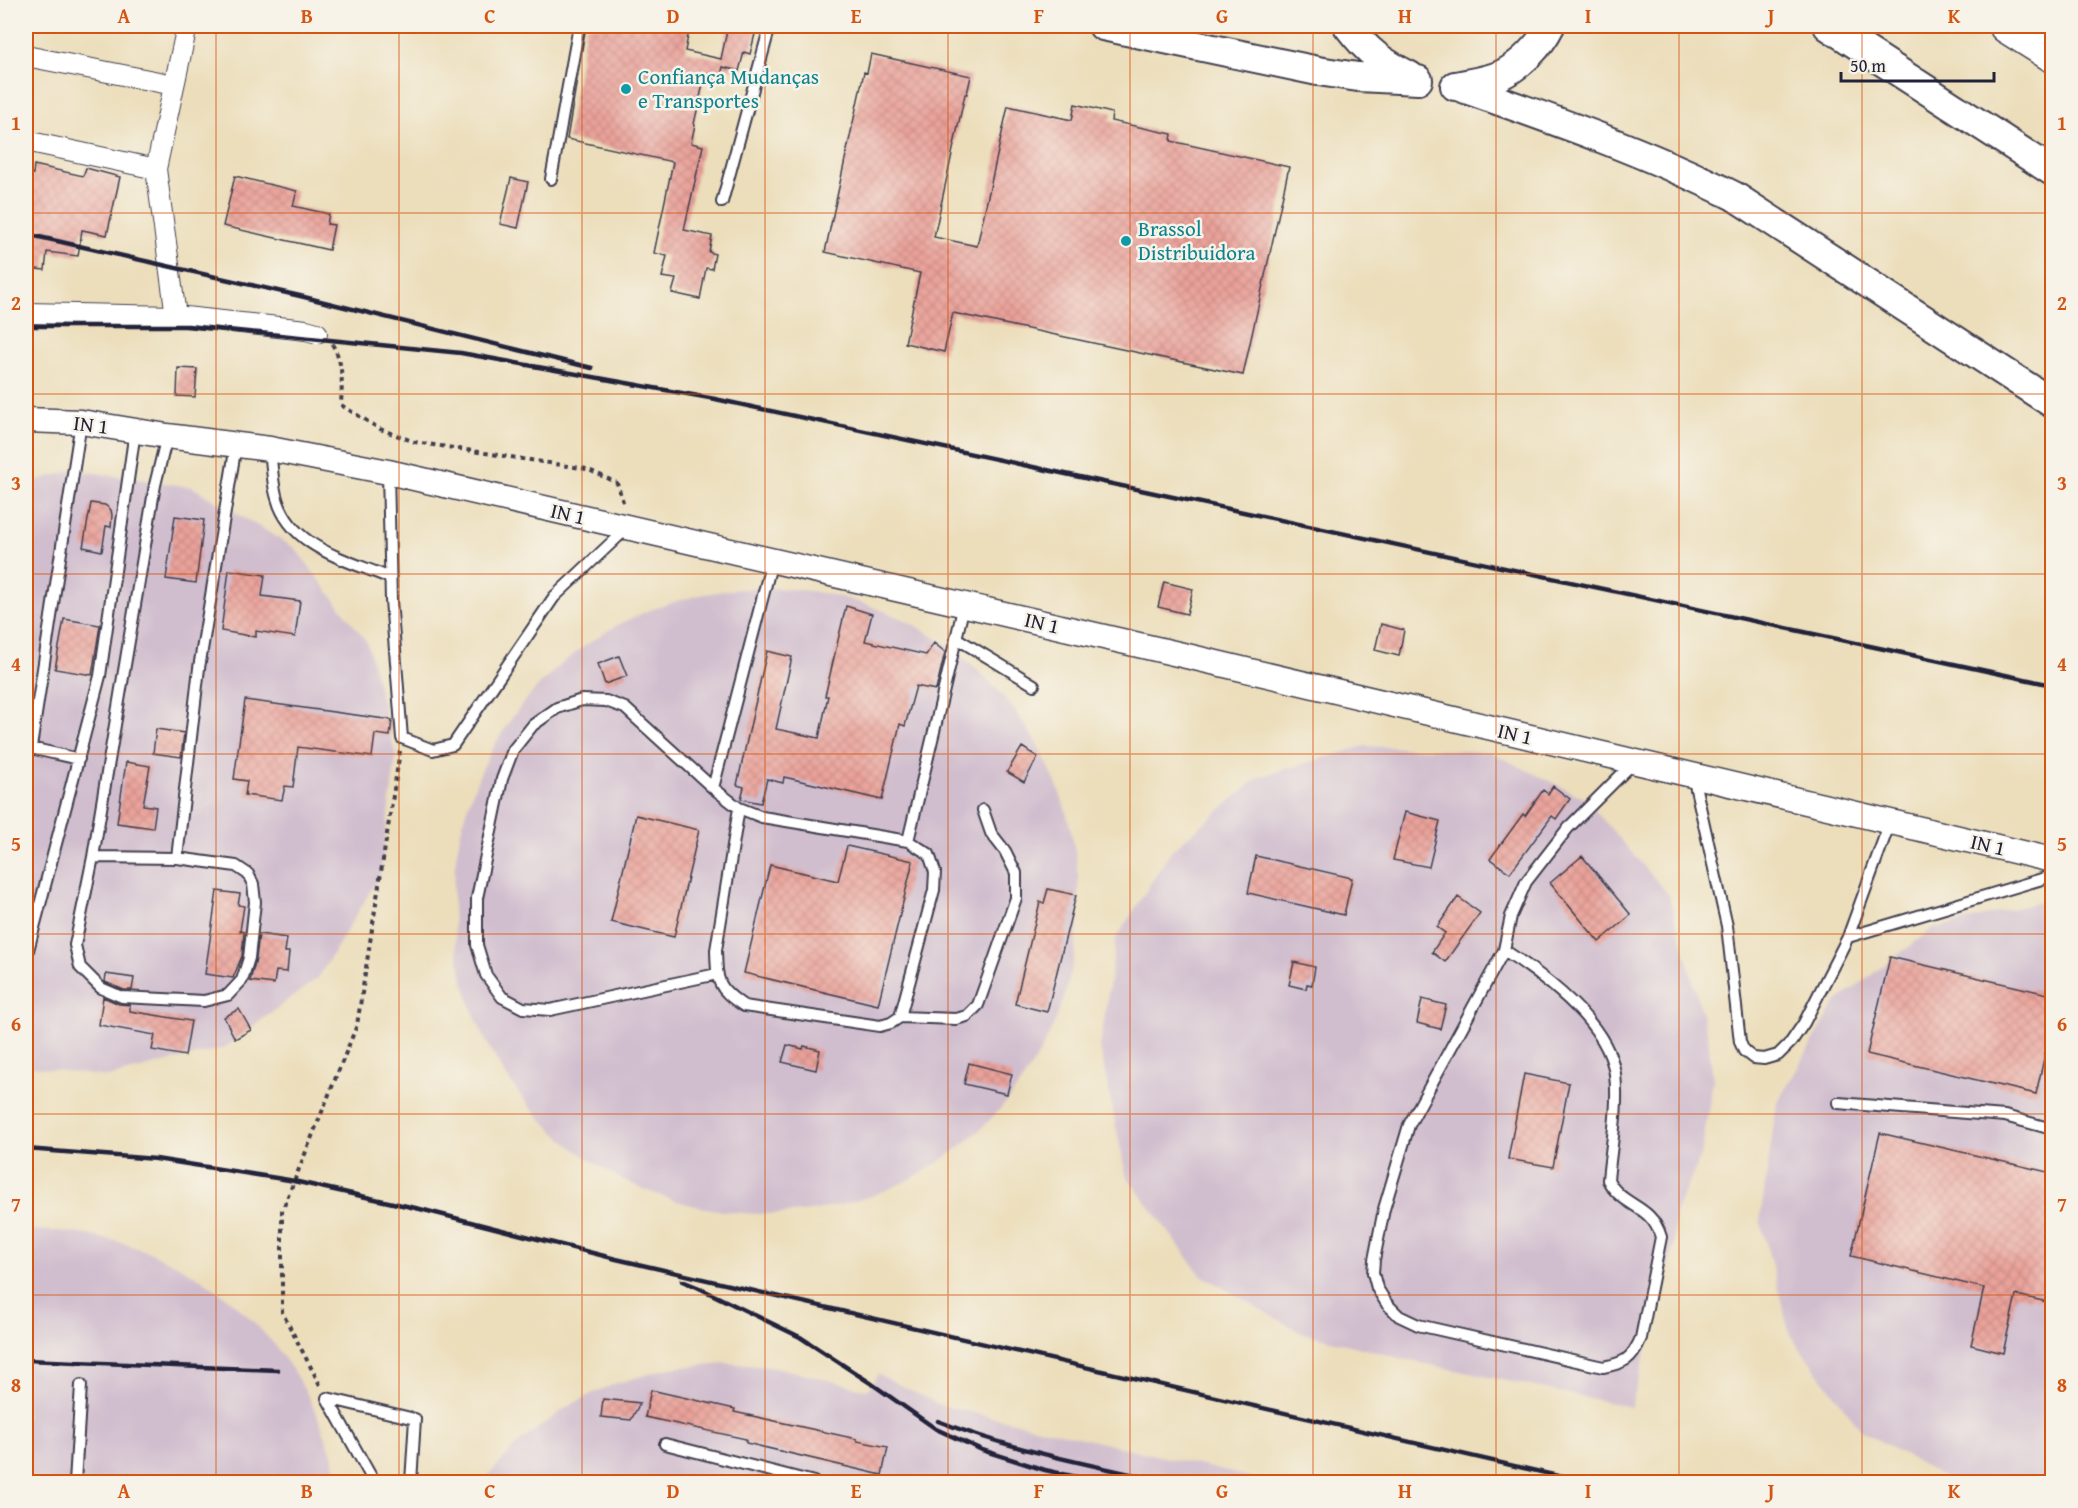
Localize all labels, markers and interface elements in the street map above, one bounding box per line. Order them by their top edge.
text: A [118,1,131,30]
text: B [301,1,313,30]
text: C [484,1,496,30]
text: D [666,1,680,30]
text: E [851,1,862,30]
text: F [1034,1,1044,30]
text: G [1216,1,1228,30]
text: H [1398,1,1412,30]
text: I [1585,1,1591,30]
text: J [1765,1,1775,30]
text: K [1948,1,1961,30]
scale bar [1841,45,1994,83]
text: 50 m [1850,52,1886,79]
place label: Confiança Mudanças e Transportes [638,61,819,116]
marker: Confiança Mudanças e Transportes [619,82,633,96]
text: 1 [11,108,21,137]
text: 1 [2057,108,2067,137]
place label: Brassol Distribuidora [1138,213,1255,268]
marker: Brassol Distribuidora [1119,234,1133,248]
text: 2 [11,288,21,317]
text: 2 [2057,288,2067,317]
street label: IN 1 [72,407,110,442]
text: 3 [11,468,21,497]
text: 3 [2057,468,2067,497]
street label: IN 1 [548,494,589,533]
street label: IN 1 [1022,603,1063,642]
text: 4 [11,649,21,678]
text: 4 [2057,649,2067,678]
street label: IN 1 [1495,714,1536,753]
street label: IN 1 [1968,825,2009,864]
text: 5 [11,829,21,858]
text: 5 [2057,829,2067,858]
text: 6 [11,1009,21,1038]
text: 6 [2057,1009,2067,1038]
text: 7 [11,1189,21,1218]
text: 7 [2057,1189,2067,1218]
text: 8 [11,1370,21,1399]
text: 8 [2057,1370,2067,1399]
text: A [118,1476,131,1505]
text: B [301,1476,313,1505]
text: C [484,1476,496,1505]
text: D [666,1476,680,1505]
text: E [851,1476,862,1505]
text: F [1034,1476,1044,1505]
text: G [1216,1476,1228,1505]
text: H [1398,1476,1412,1505]
text: I [1585,1476,1591,1505]
text: J [1765,1476,1775,1505]
text: K [1948,1476,1961,1505]

